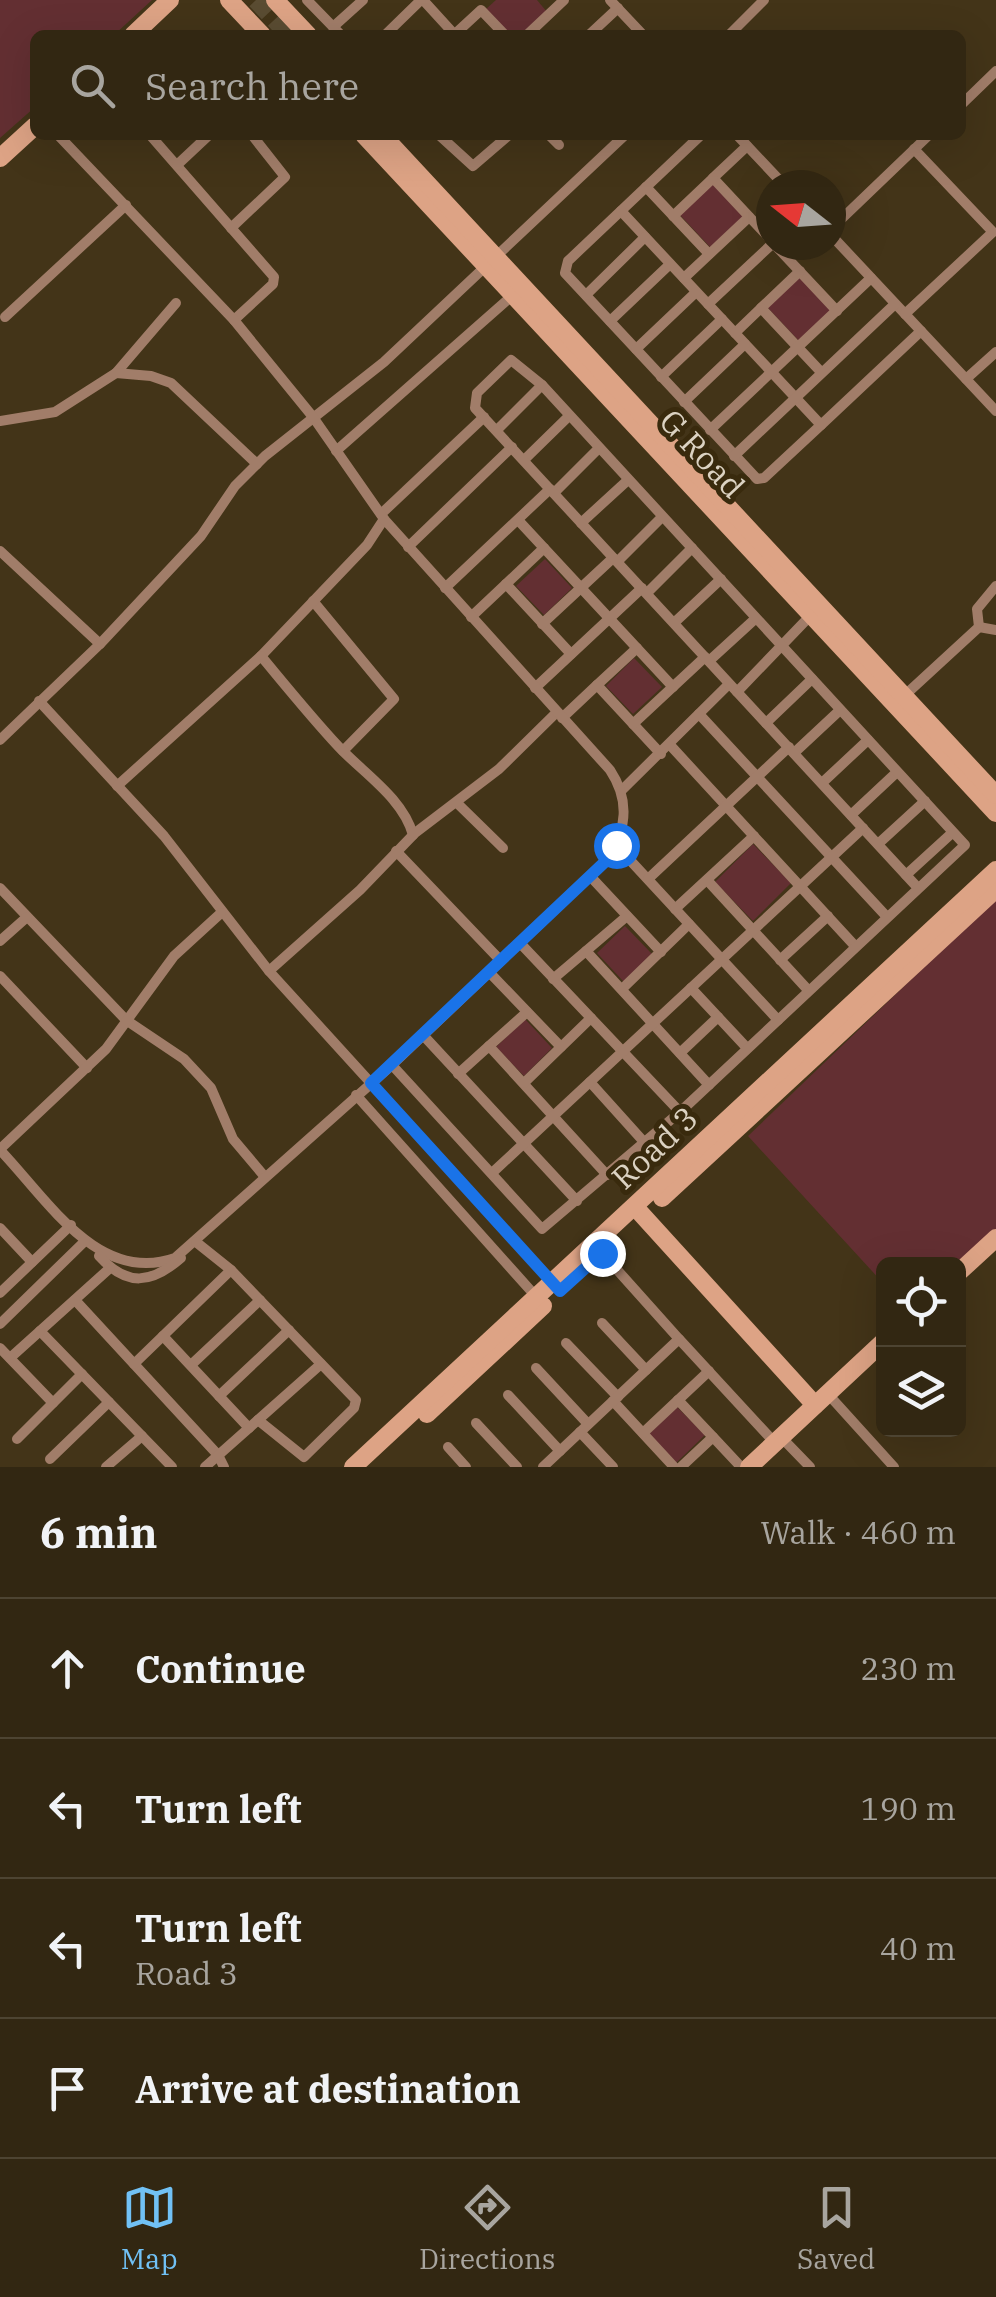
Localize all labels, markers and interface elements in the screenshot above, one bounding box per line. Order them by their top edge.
search box [30,30,966,140]
icon: search [65,58,120,113]
text: Search here [145,61,359,110]
north arrow [756,170,846,260]
street label: G Road [651,400,755,507]
route start [594,823,640,869]
street label: Road 3 [602,1097,706,1198]
route end [580,1231,626,1277]
map controls [876,1257,966,1437]
button: locate [876,1257,966,1347]
button: layers [876,1347,966,1437]
text: 6 min [40,1505,158,1560]
text: Walk · 460 m [760,1511,956,1553]
icon: ahead [40,1641,95,1696]
text: Continue [135,1644,306,1693]
text: 230 m [860,1647,956,1689]
icon: left [40,1781,95,1836]
text: Turn left [135,1784,302,1833]
text: 190 m [860,1787,956,1829]
text: Turn left [135,1903,302,1952]
icon: left [40,1921,95,1976]
text: 40 m [880,1927,956,1969]
text: Road 3 [135,1952,238,1994]
icon: arrive [40,2061,95,2116]
text: Arrive at destination [135,2064,521,2113]
tab: Map [121,2180,178,2277]
tab: Directions [419,2180,556,2277]
tab: Saved [797,2180,875,2277]

